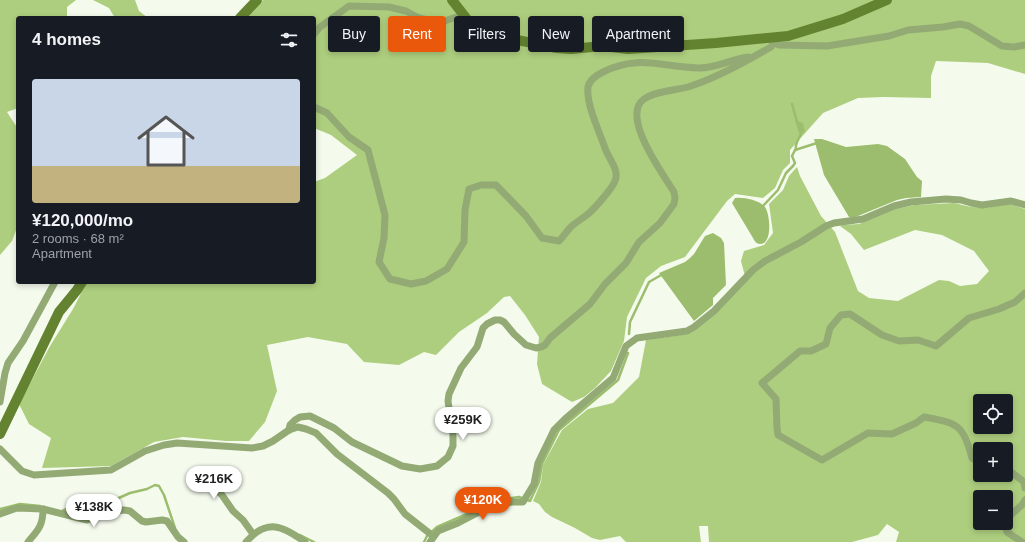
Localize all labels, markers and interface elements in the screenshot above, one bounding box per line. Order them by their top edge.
chip: Buy [328,16,380,52]
chip: Rent [388,16,446,52]
chip: Filters [454,16,520,52]
chip: New [528,16,584,52]
chip: Apartment [592,16,684,52]
icon: filters [278,29,300,51]
text: 4 homes [32,30,101,49]
icon: home [130,105,202,177]
text: ¥120,000/mo [32,211,133,230]
text: 2 rooms · 68 m² [32,231,124,246]
text: Apartment [32,246,92,261]
map controls [973,394,1013,530]
button: locate [973,394,1013,434]
pin: ¥259K [435,407,491,441]
text: ¥259K [444,412,482,427]
button: + [973,442,1013,482]
pin: ¥216K [186,466,242,500]
text: ¥216K [195,471,233,486]
pin: ¥120K [455,487,511,521]
button: − [973,490,1013,530]
text: ¥120K [464,492,502,507]
pin: ¥138K [66,494,122,528]
text: ¥138K [75,499,113,514]

